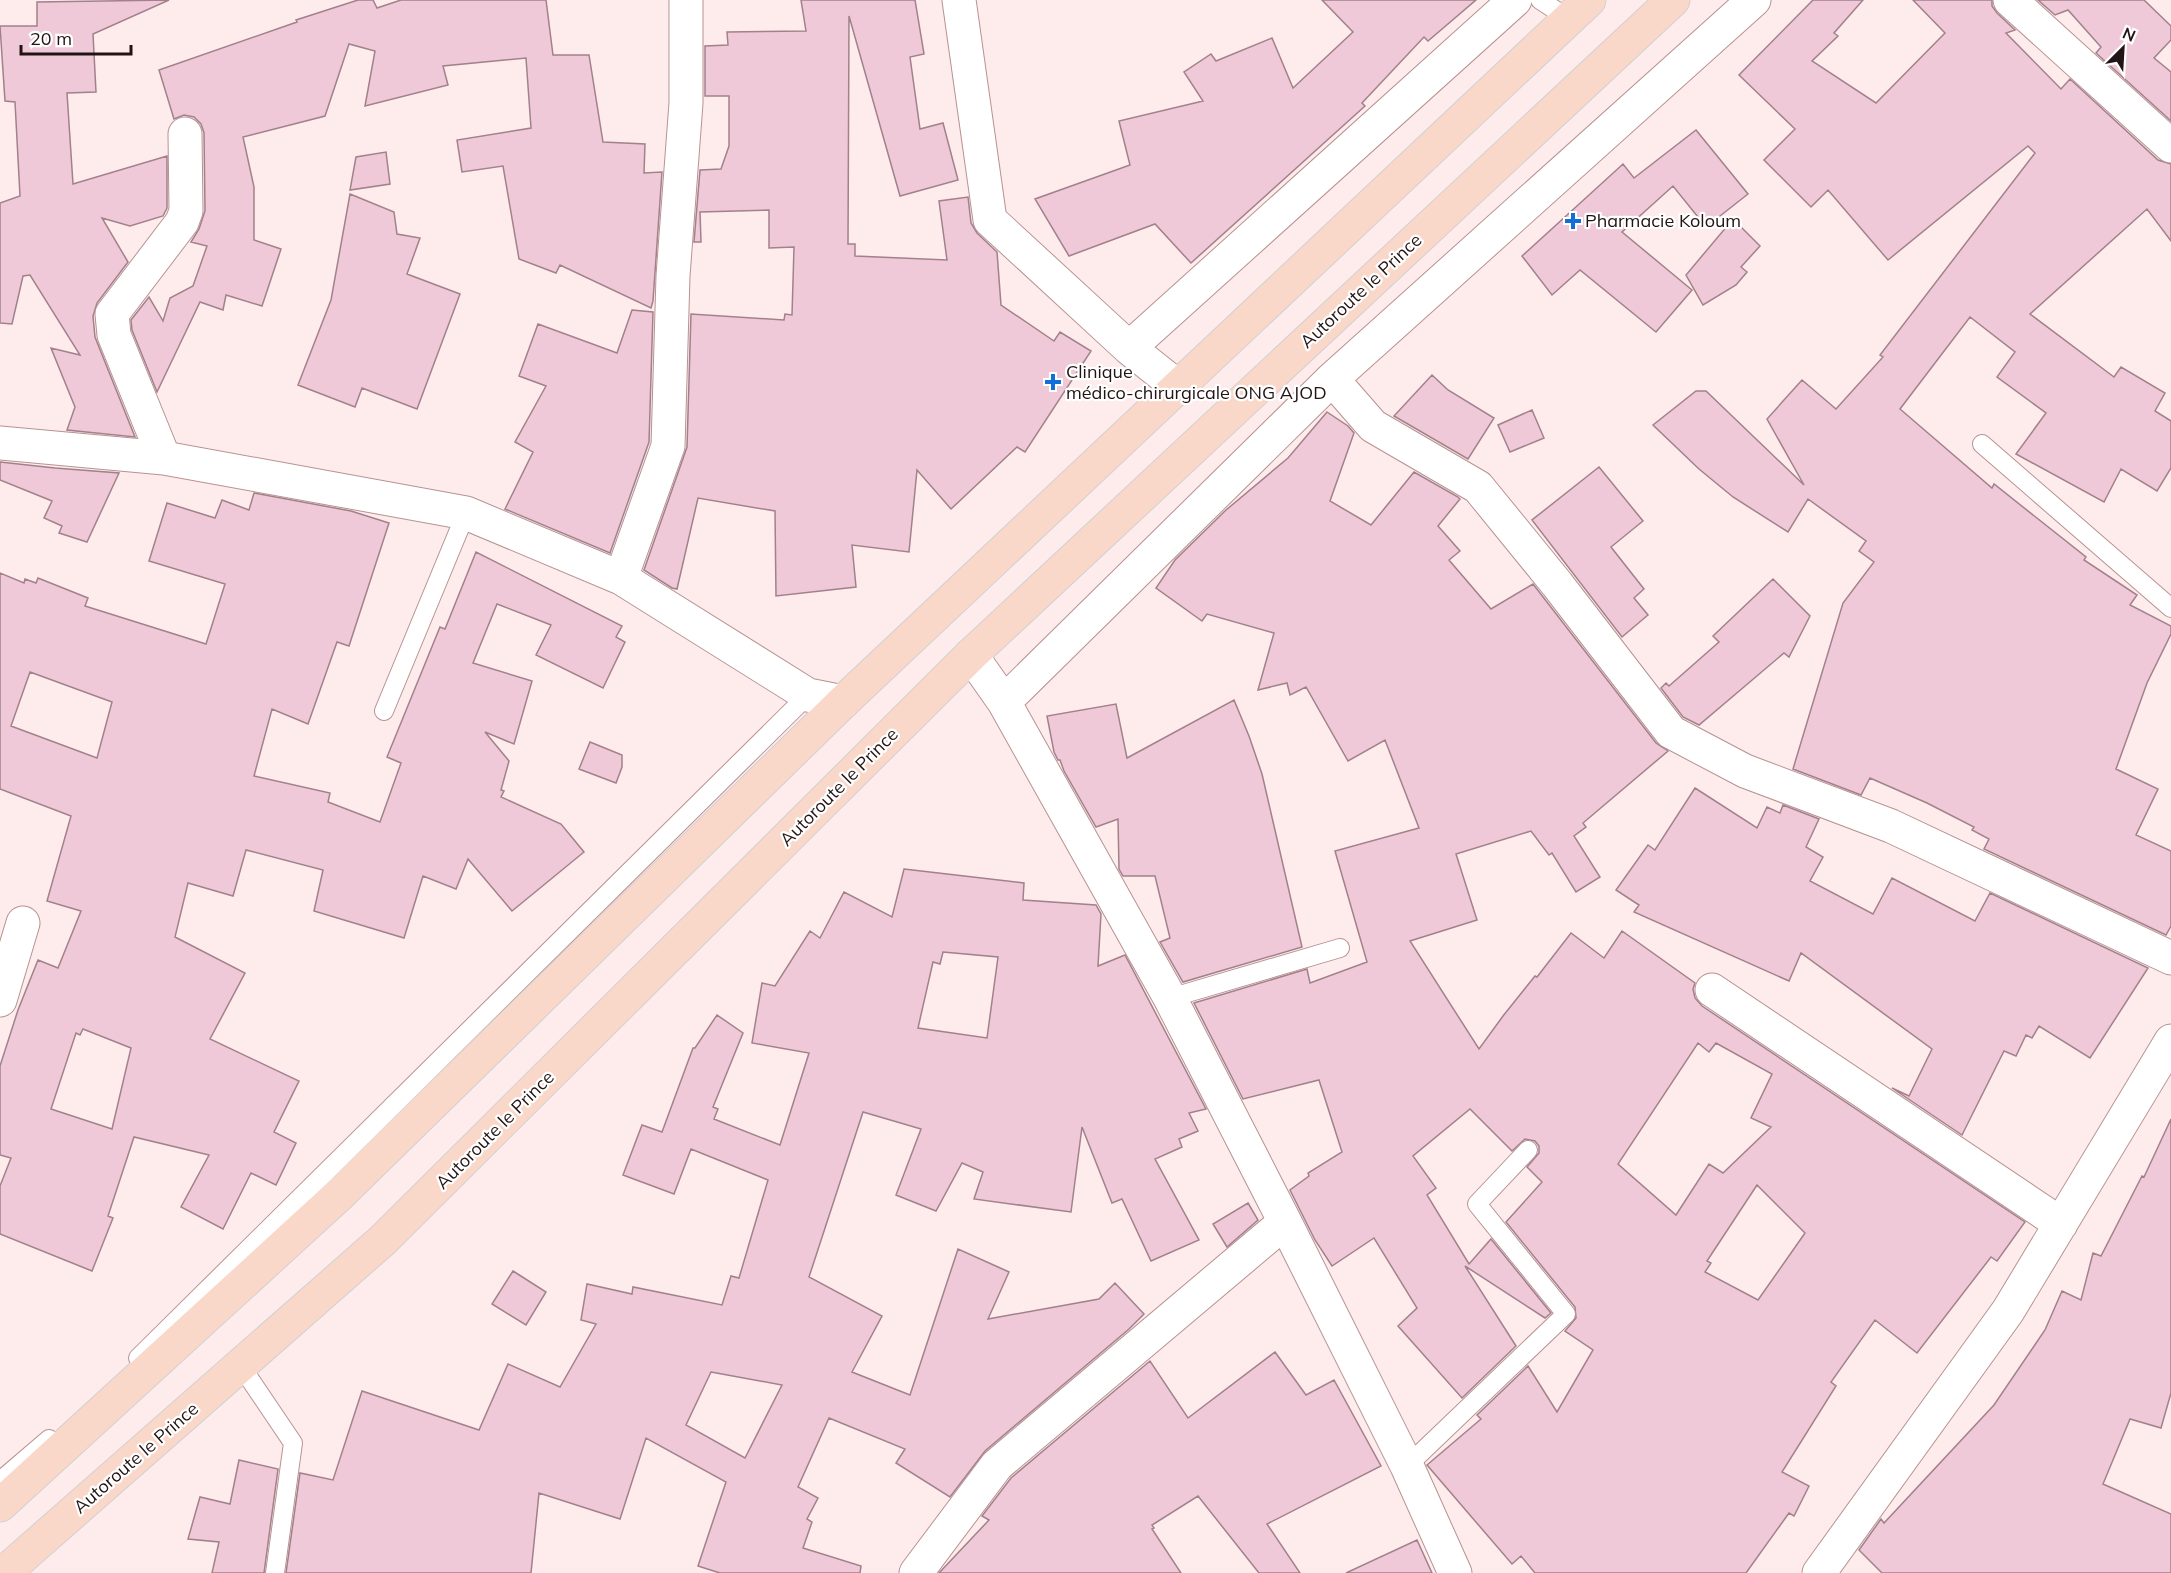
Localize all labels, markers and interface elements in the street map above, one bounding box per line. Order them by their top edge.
scale bar [21,18,130,56]
north arrow [2093,18,2153,78]
text: N [2120,23,2139,46]
text: 20 m [30,27,72,50]
place label: Pharmacie Koloum [1585,209,1741,232]
marker: Pharmacie Koloum [1566,214,1580,228]
street label: Autoroute le Prince [1295,228,1426,353]
place label: Clinique médico-chirurgicale ONG AJOD [1066,360,1327,404]
marker: Clinique médico-chirurgicale ONG AJOD [1044,373,1062,391]
street label: Autoroute le Prince [775,723,903,851]
street label: Autoroute le Prince [431,1066,559,1194]
street label: Autoroute le Prince [68,1397,203,1518]

